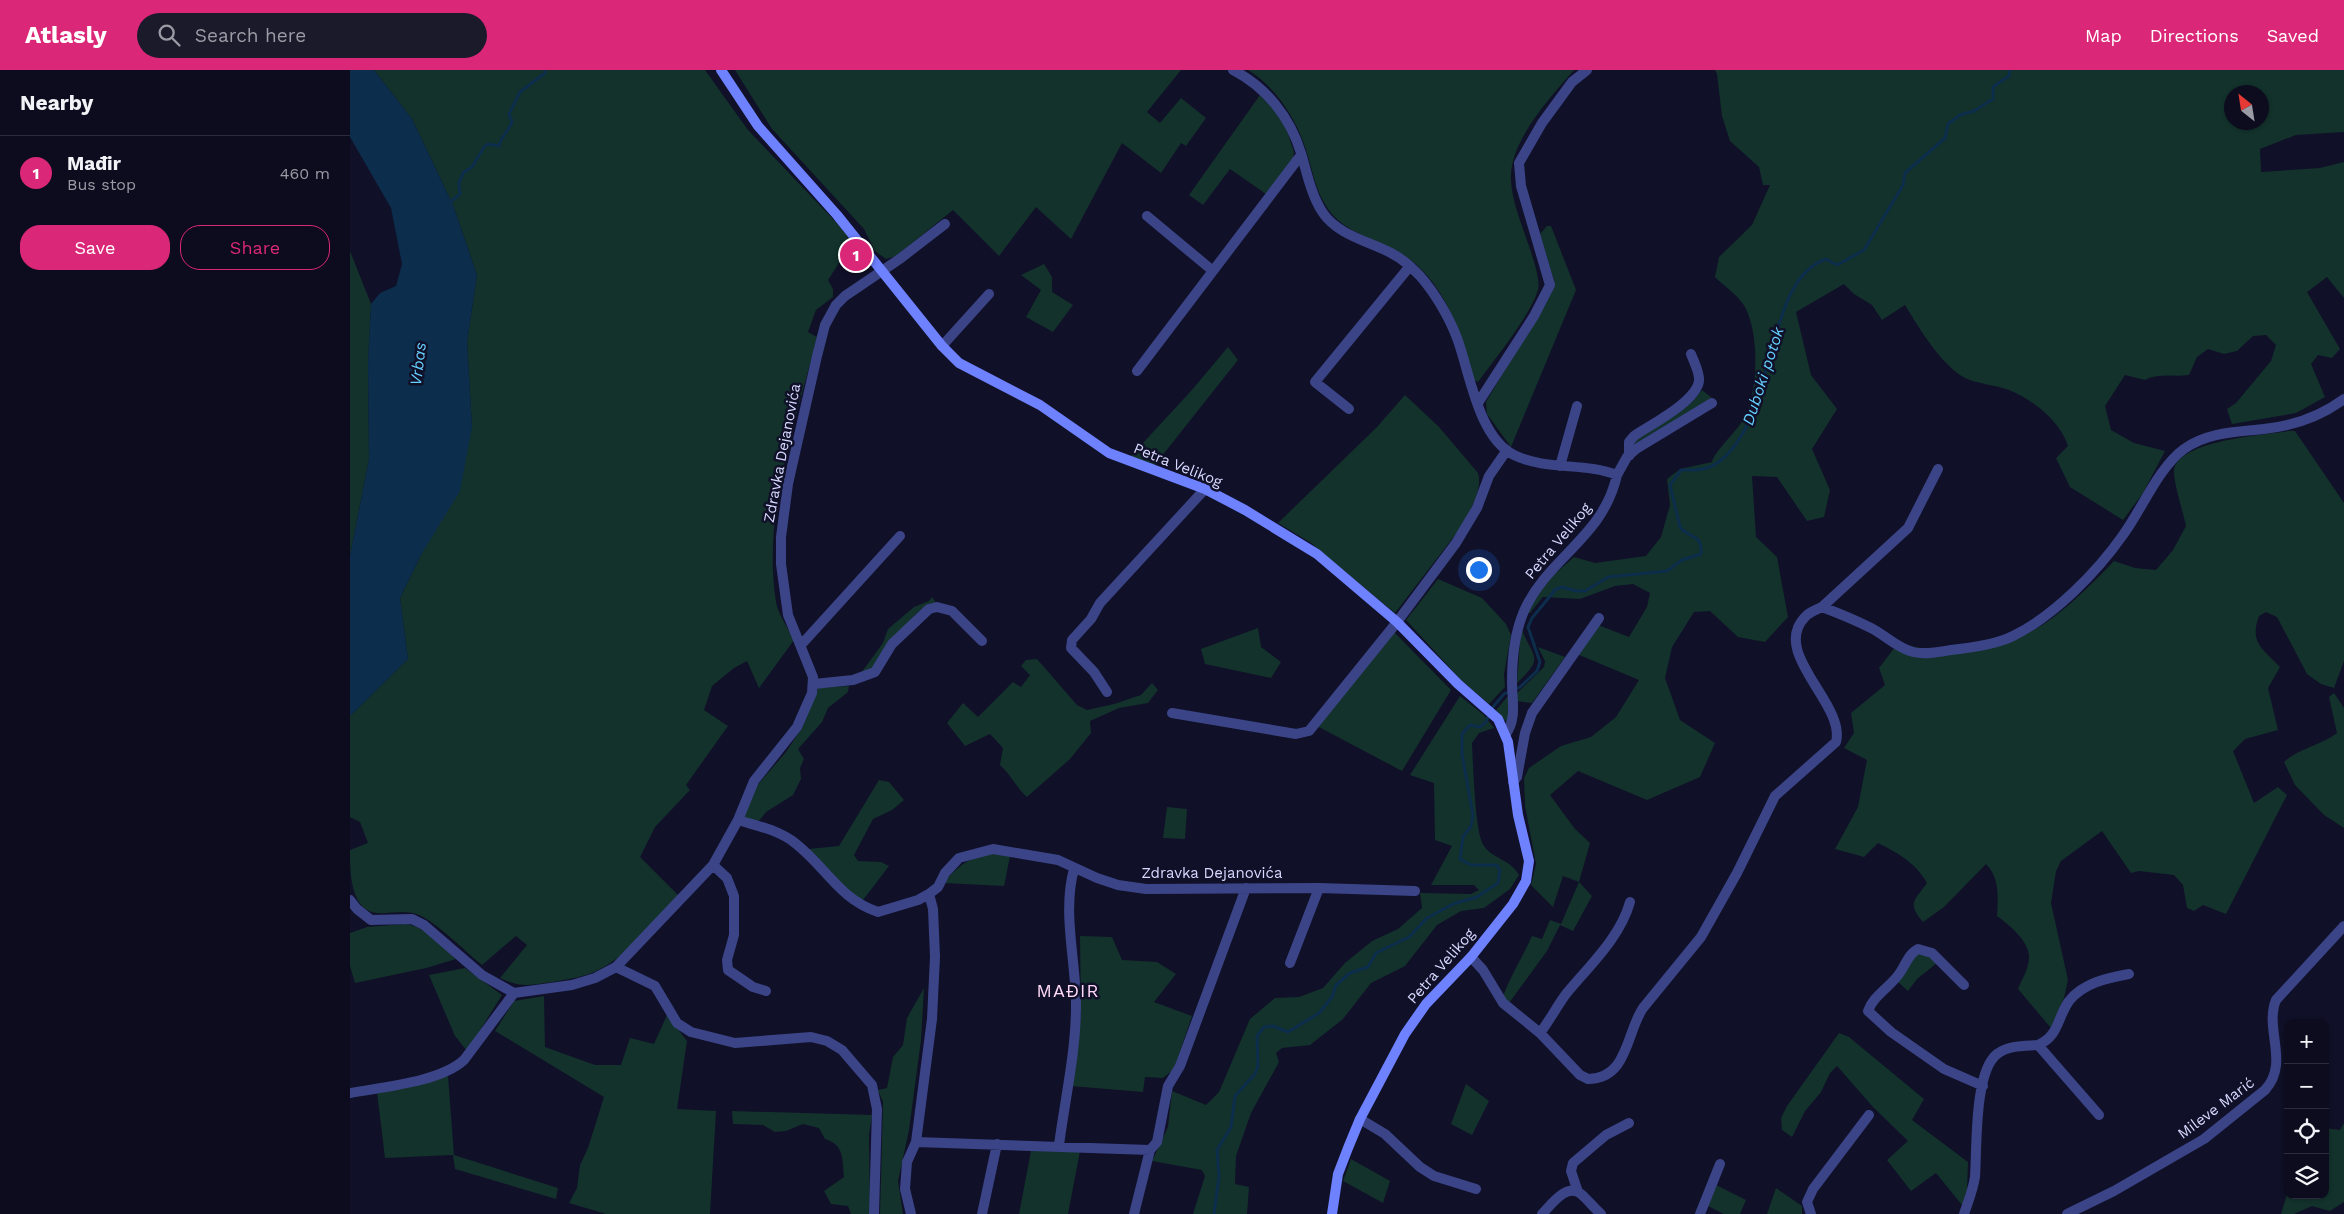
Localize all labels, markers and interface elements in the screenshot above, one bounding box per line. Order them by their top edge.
search box [137,13,487,58]
text: Atlasly [25,21,107,49]
icon: search [155,21,183,49]
text: Search here [195,24,306,47]
text: Map [2085,25,2122,46]
text: Directions [2150,25,2239,46]
text: Saved [2267,25,2319,46]
north arrow [2224,85,2269,130]
text: Nearby [20,90,93,115]
text: Mađir [67,152,121,175]
text: 1 [33,164,39,183]
text: 460 m [280,164,330,183]
text: Bus stop [67,175,136,194]
button: Save [20,225,170,270]
button: Share [180,225,330,270]
pin: 1 [840,236,872,274]
water label: Duboki potok [1738,323,1788,428]
water label: Vrbas [406,341,430,387]
street label: Zdravka Dejanovića [760,382,804,524]
street label: Petra Velikog [1131,439,1225,491]
street label: Petra Velikog [1521,499,1595,583]
your location [1466,557,1492,583]
street label: Zdravka Dejanovića [1142,864,1283,882]
street label: Petra Velikog [1403,925,1479,1007]
district label: MAĐIR [1037,980,1099,1001]
map controls [2284,1019,2329,1199]
button: + [2284,1019,2329,1064]
button: − [2284,1064,2329,1109]
street label: Mileve Marić [2174,1073,2258,1143]
button: locate [2284,1109,2329,1154]
button: layers [2284,1154,2329,1199]

